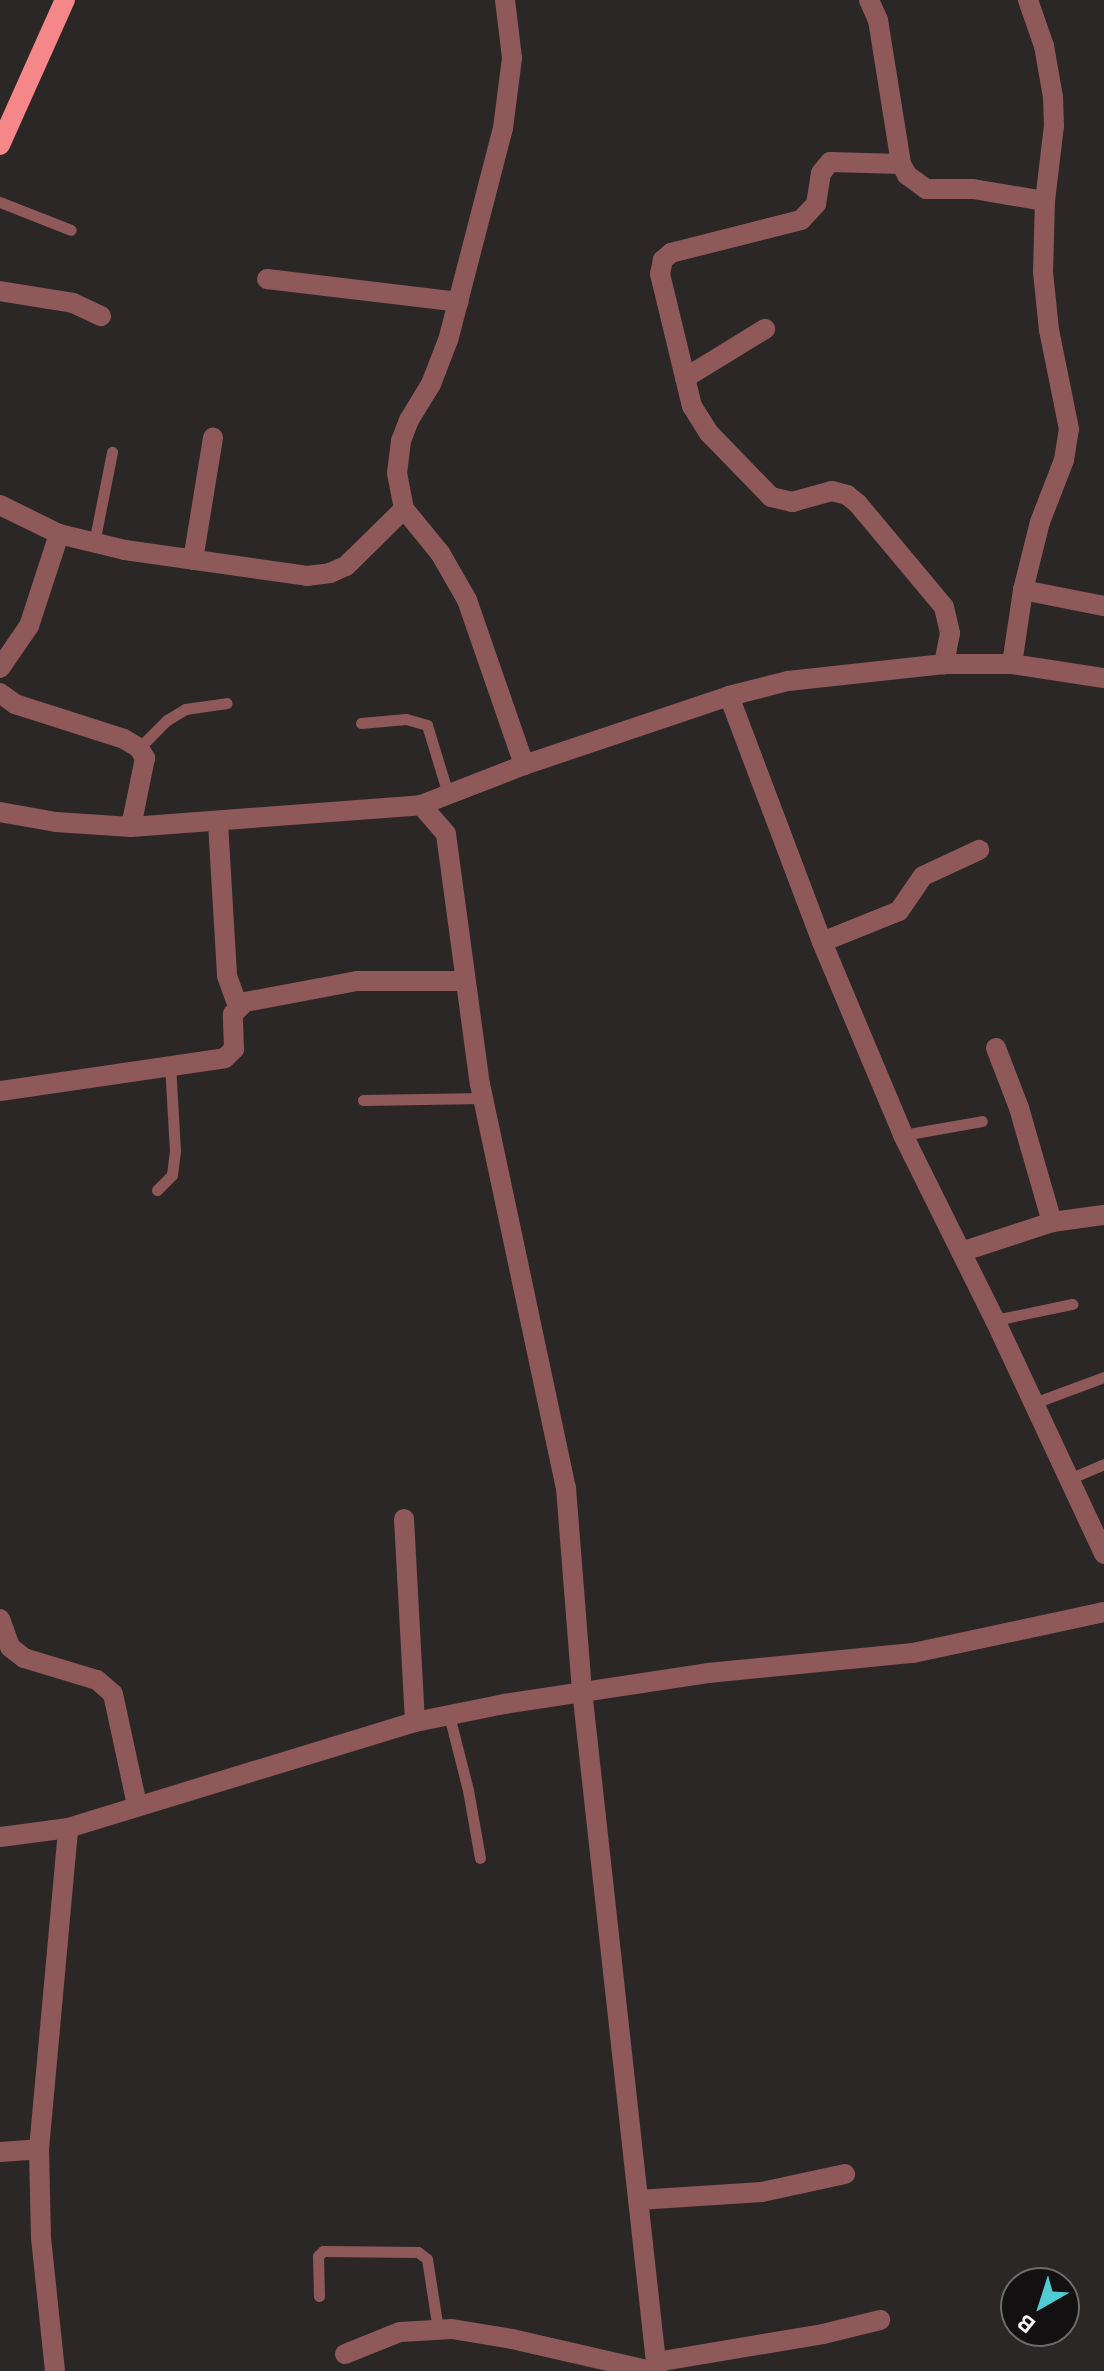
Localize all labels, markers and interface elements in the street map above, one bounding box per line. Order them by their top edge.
north arrow [1000,2267,1080,2347]
text: B [1012,2309,1040,2339]

